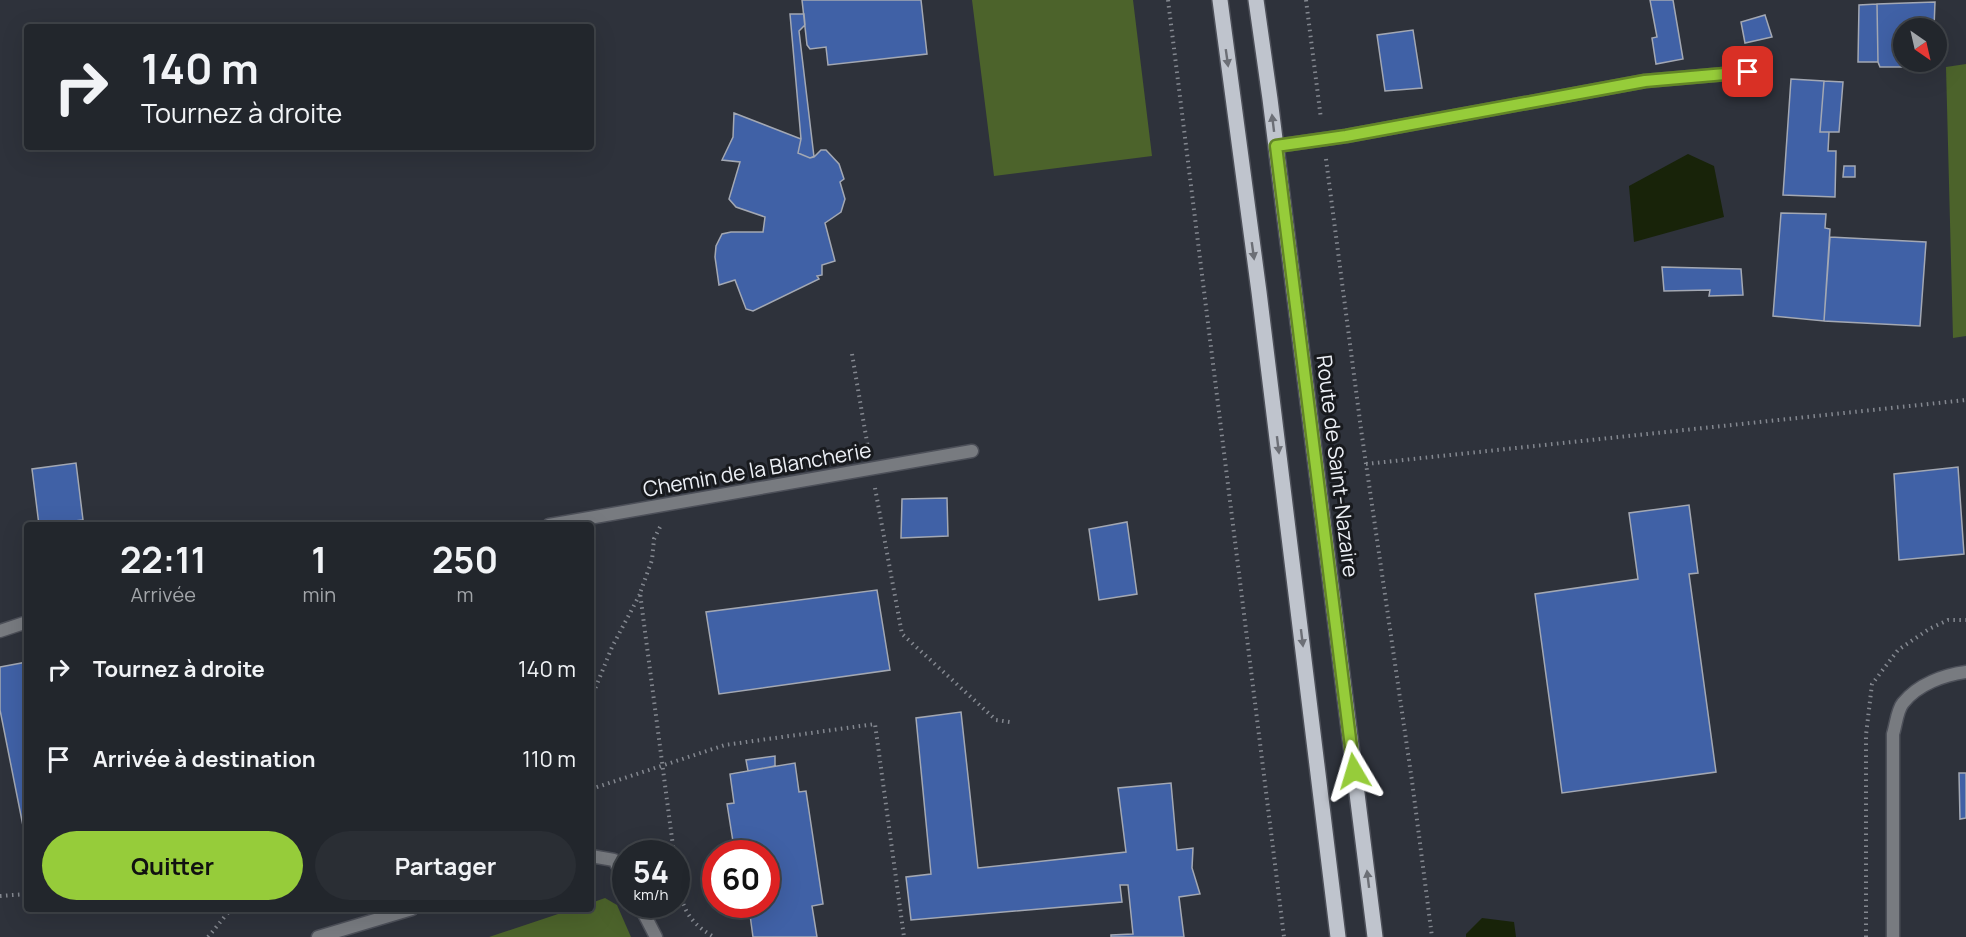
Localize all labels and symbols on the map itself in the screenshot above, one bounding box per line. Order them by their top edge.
north arrow [1893,18,1947,72]
pin [1722,46,1773,97]
one-way arrow [1222,49,1231,68]
one-way arrow [1268,113,1278,132]
one-way arrow [1249,242,1258,261]
street label: Route de Saint-Nazaire [1310,353,1366,579]
street label: Chemin de la Blancherie [641,435,873,503]
one-way arrow [1273,435,1283,454]
one-way arrow [1297,629,1307,648]
position arrow [1322,739,1386,803]
speed limit sign: 60 [702,840,780,918]
one-way arrow [1363,869,1372,888]

